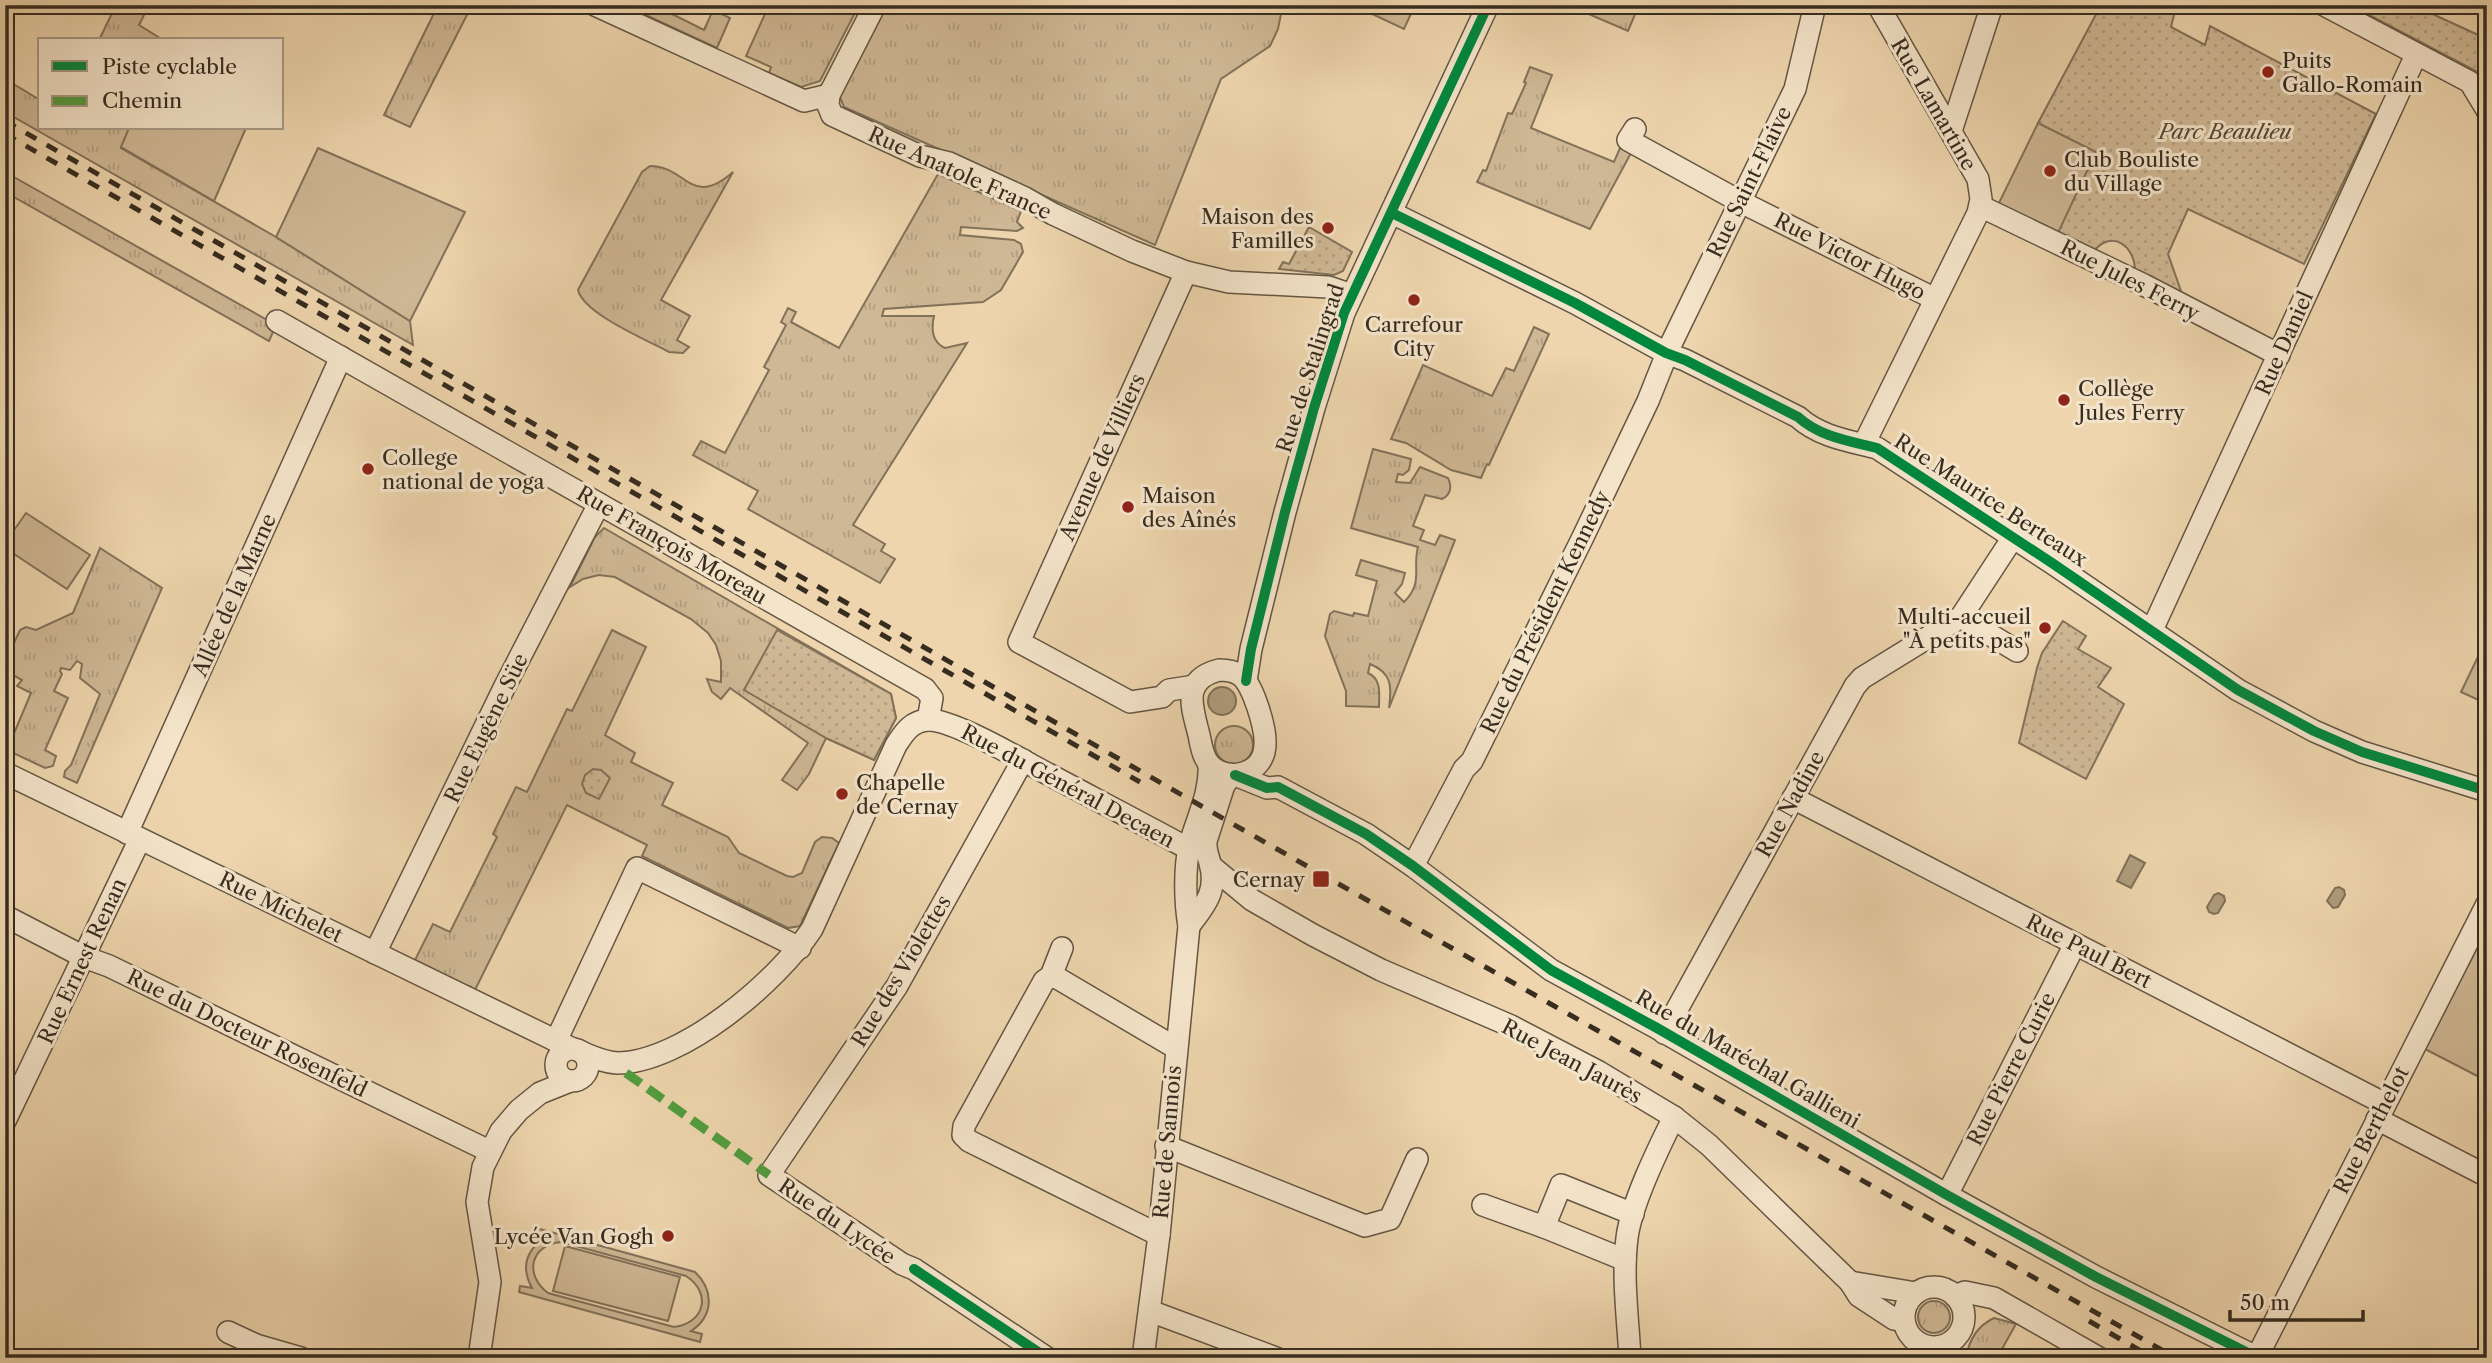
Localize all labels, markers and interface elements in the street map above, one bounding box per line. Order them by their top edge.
street label: Rue Lamartine [1886,33,1982,175]
legend [38,38,284,130]
place label: Puits Gallo-Romain [2282,48,2423,97]
text: Piste cyclable [102,54,237,79]
marker: Puits Gallo-Romain [2260,64,2276,80]
text: Chemin [102,88,182,113]
street label: Rue Saint-Flaive [1702,102,1796,262]
park label: Parc Beaulieu [2157,119,2292,144]
street label: Rue Anatole France [865,121,1055,225]
place label: Club Bouliste du Village [2064,147,2199,196]
marker: Club Bouliste du Village [2042,163,2058,179]
place label: Maison des Familles [1201,204,1314,253]
street label: Rue Victor Hugo [1770,207,1930,305]
marker: Maison des Familles [1320,220,1336,236]
street label: Rue Jules Ferry [2056,234,2204,326]
street label: Rue de Stalingrad [1271,280,1349,456]
street label: Rue Daniel [2250,287,2318,399]
marker: Carrefour City [1406,292,1422,308]
place label: Carrefour City [1365,312,1463,361]
street label: Avenue de Villiers [1054,370,1150,545]
place label: Collège Jules Ferry [2075,376,2185,425]
marker: Collège Jules Ferry [2056,392,2072,408]
street label: Rue Maurice Berteaux [1890,428,2093,572]
place label: College national de yoga [382,445,545,494]
marker: College national de yoga [360,461,376,477]
street label: Rue François Moreau [572,480,772,610]
place label: Maison des Aînés [1142,483,1236,532]
street label: Rue du Président Kennedy [1475,486,1615,738]
marker: Maison des Aînés [1120,499,1136,515]
street label: Allée de la Marne [186,510,281,681]
place label: Multi-accueil "À petits pas" [1897,604,2031,653]
marker: Multi-accueil "À petits pas" [2037,620,2053,636]
street label: Rue Eugène Süe [439,649,533,807]
street label: Rue du Général Decaen [957,719,1179,853]
street label: Rue Nadine [1751,747,1829,861]
place label: Chapelle de Cernay [856,770,959,819]
marker: Chapelle de Cernay [834,786,850,802]
street label: Rue Michelet [215,866,347,948]
place label: Cernay [1233,867,1305,892]
marker: Cernay [1311,869,1331,889]
street label: Rue Ernest Renan [33,874,131,1048]
street label: Rue des Violettes [846,891,956,1051]
street label: Rue Paul Bert [2022,909,2157,994]
street label: Rue du Docteur Rosenfeld [123,964,371,1102]
street label: Rue du Maréchal Gallieni [1631,985,1865,1133]
street label: Rue Pierre Curie [1962,988,2060,1150]
street label: Rue Jean Jaurès [1498,1014,1646,1108]
street label: Rue Berthelot [2328,1062,2414,1198]
street label: Rue de Sannois [1148,1064,1186,1220]
street label: Rue du Lycée [774,1173,900,1269]
place label: Lycée Van Gogh [494,1224,654,1249]
marker: Lycée Van Gogh [660,1228,676,1244]
scale bar [2230,1279,2362,1323]
text: 50 m [2240,1290,2290,1315]

